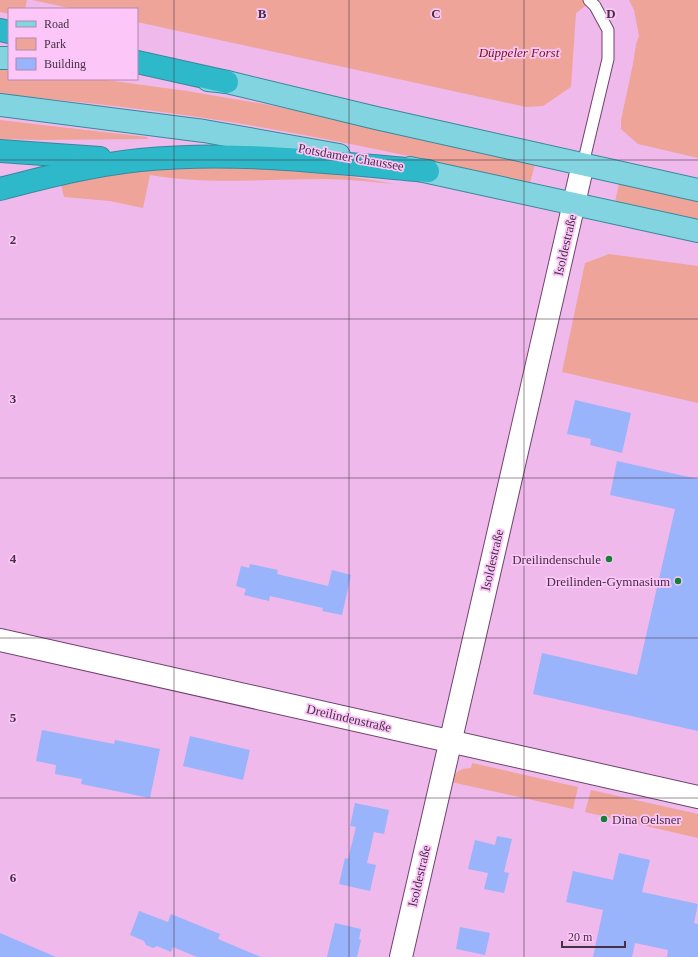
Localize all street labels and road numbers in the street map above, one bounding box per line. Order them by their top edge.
street label: Potsdamer Chaussee [297,140,405,174]
street label: Isoldestraße [551,212,579,277]
street label: Isoldestraße [478,527,506,592]
street label: Dreilindenstraße [305,701,393,735]
street label: Isoldestraße [405,843,433,908]

